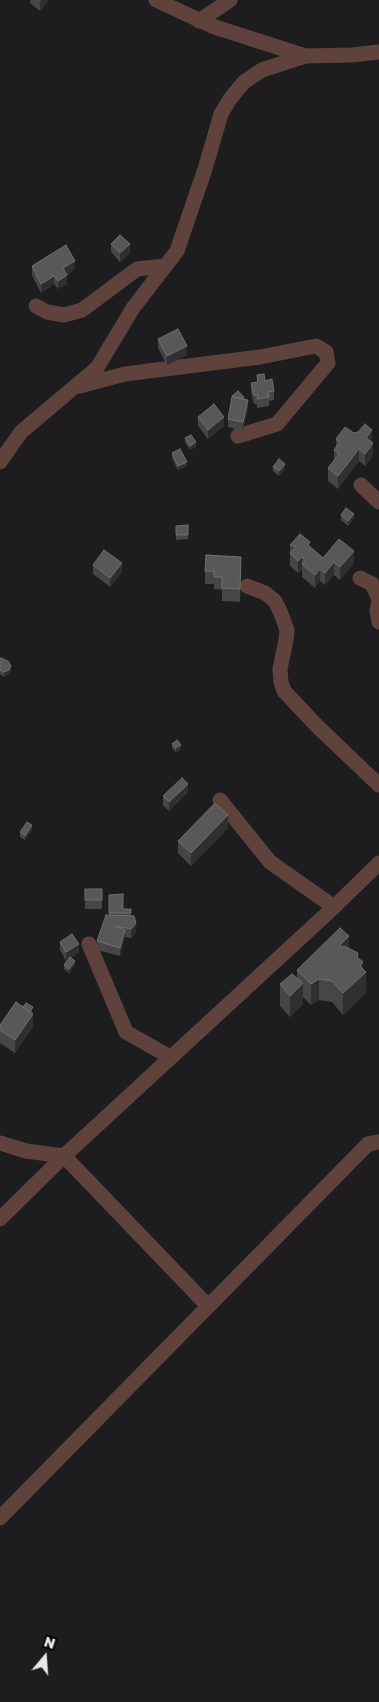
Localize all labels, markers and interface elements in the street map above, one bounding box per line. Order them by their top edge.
north arrow [20,1632,70,1682]
text: N [42,1633,57,1652]

